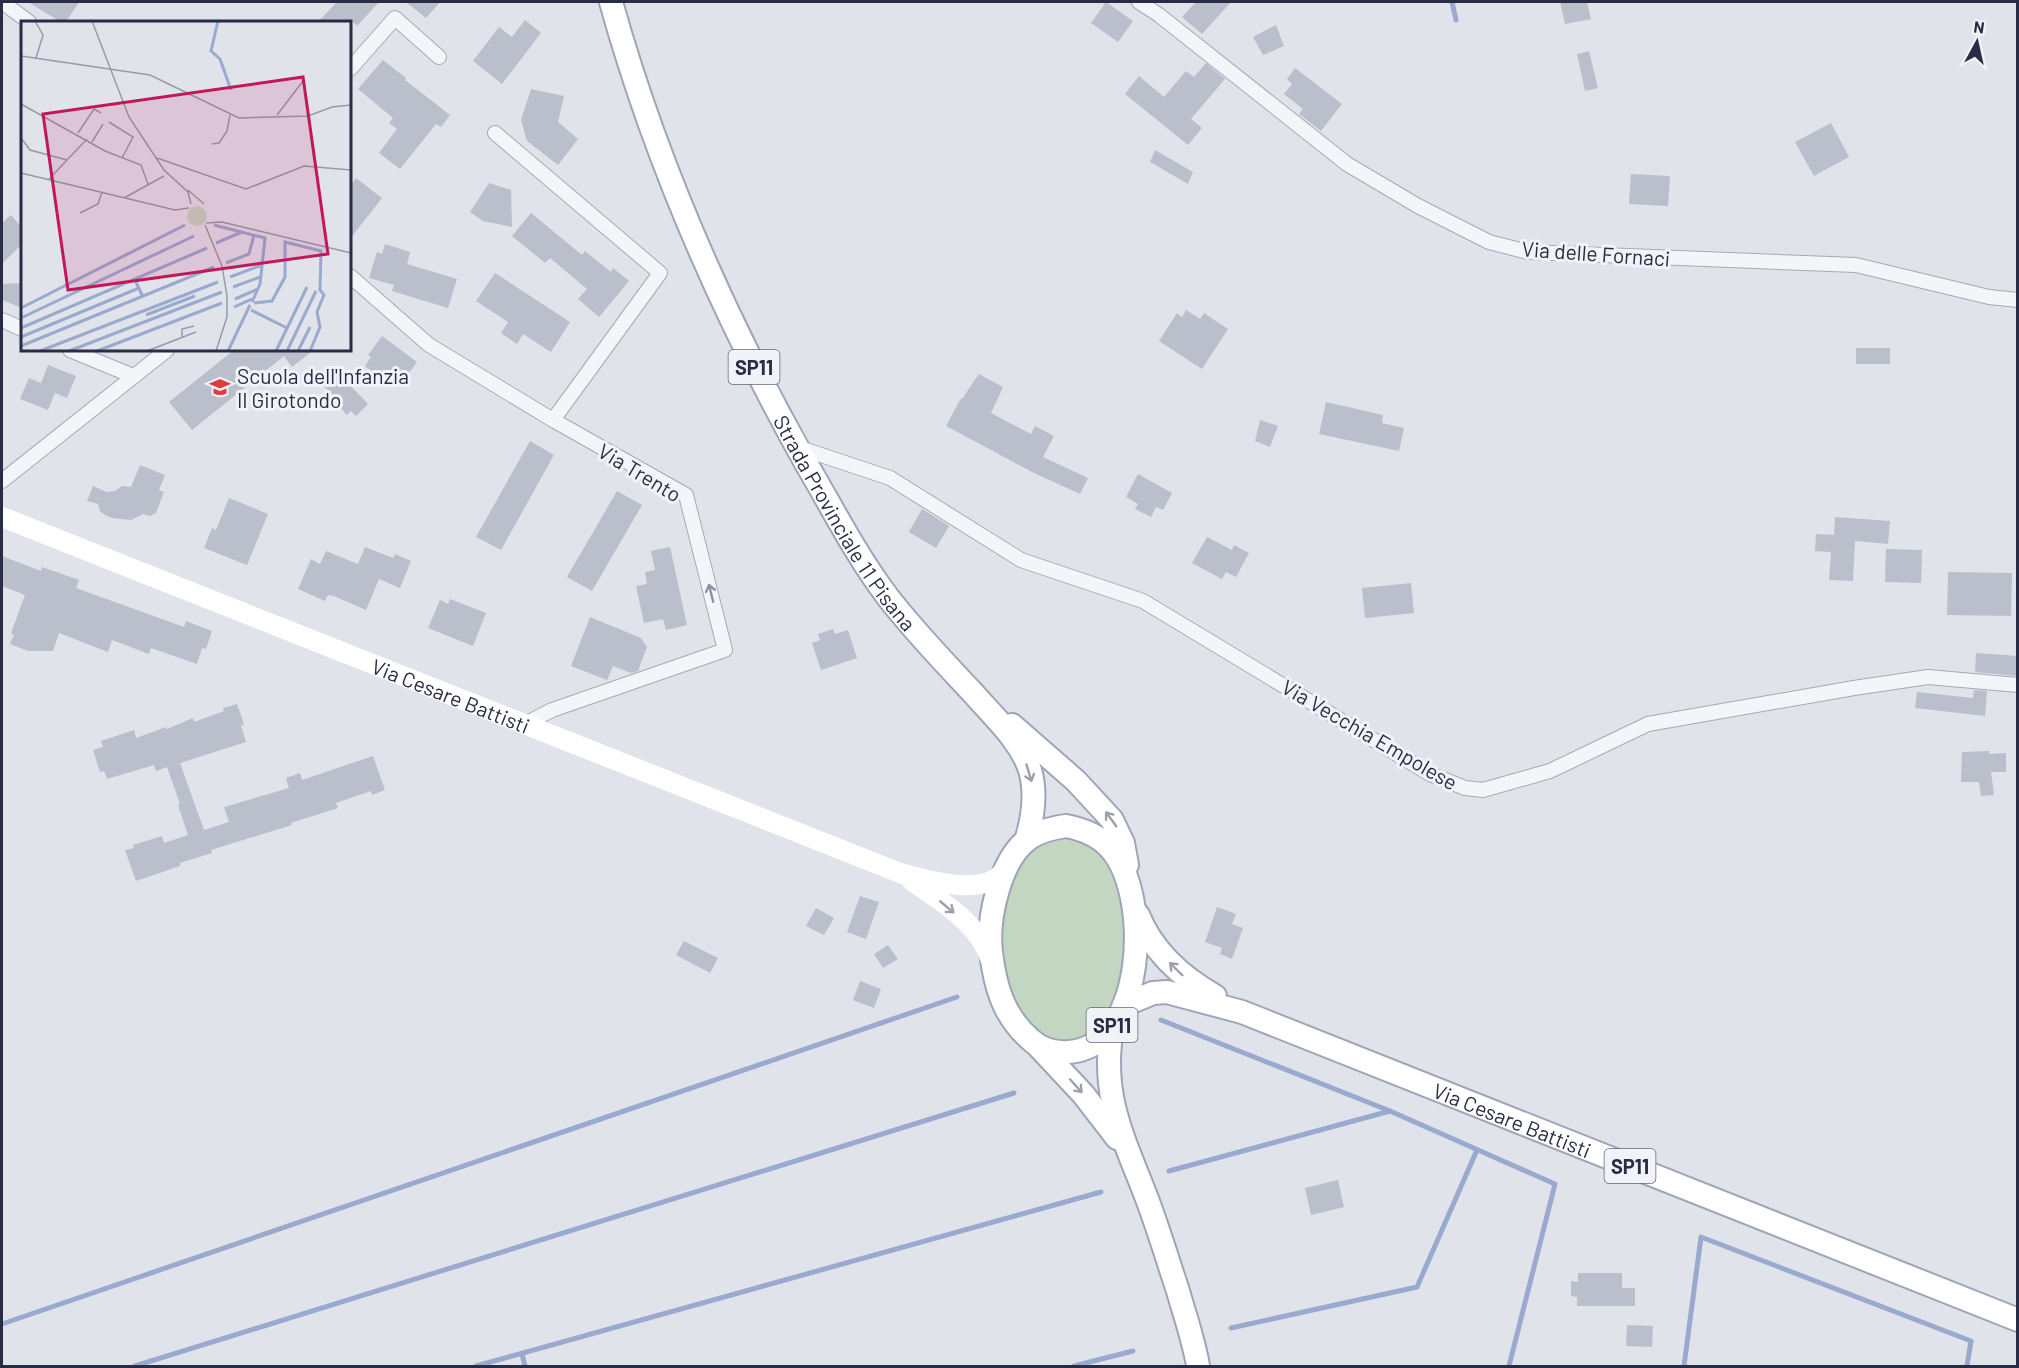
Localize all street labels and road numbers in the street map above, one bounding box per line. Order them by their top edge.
street label: Via delle Fornaci [1521,235,1671,271]
road number: SP11 [728,350,780,384]
street label: Strada Provinciale 11 Pisana [769,410,922,635]
street label: Via Trento [594,438,686,506]
street label: Via Cesare Battisti [368,652,534,738]
street label: Via Vecchia Empolese [1278,674,1462,794]
road number: SP11 [1086,1008,1138,1042]
street label: Via Cesare Battisti [1430,1077,1595,1162]
road number: SP11 [1604,1149,1656,1183]

